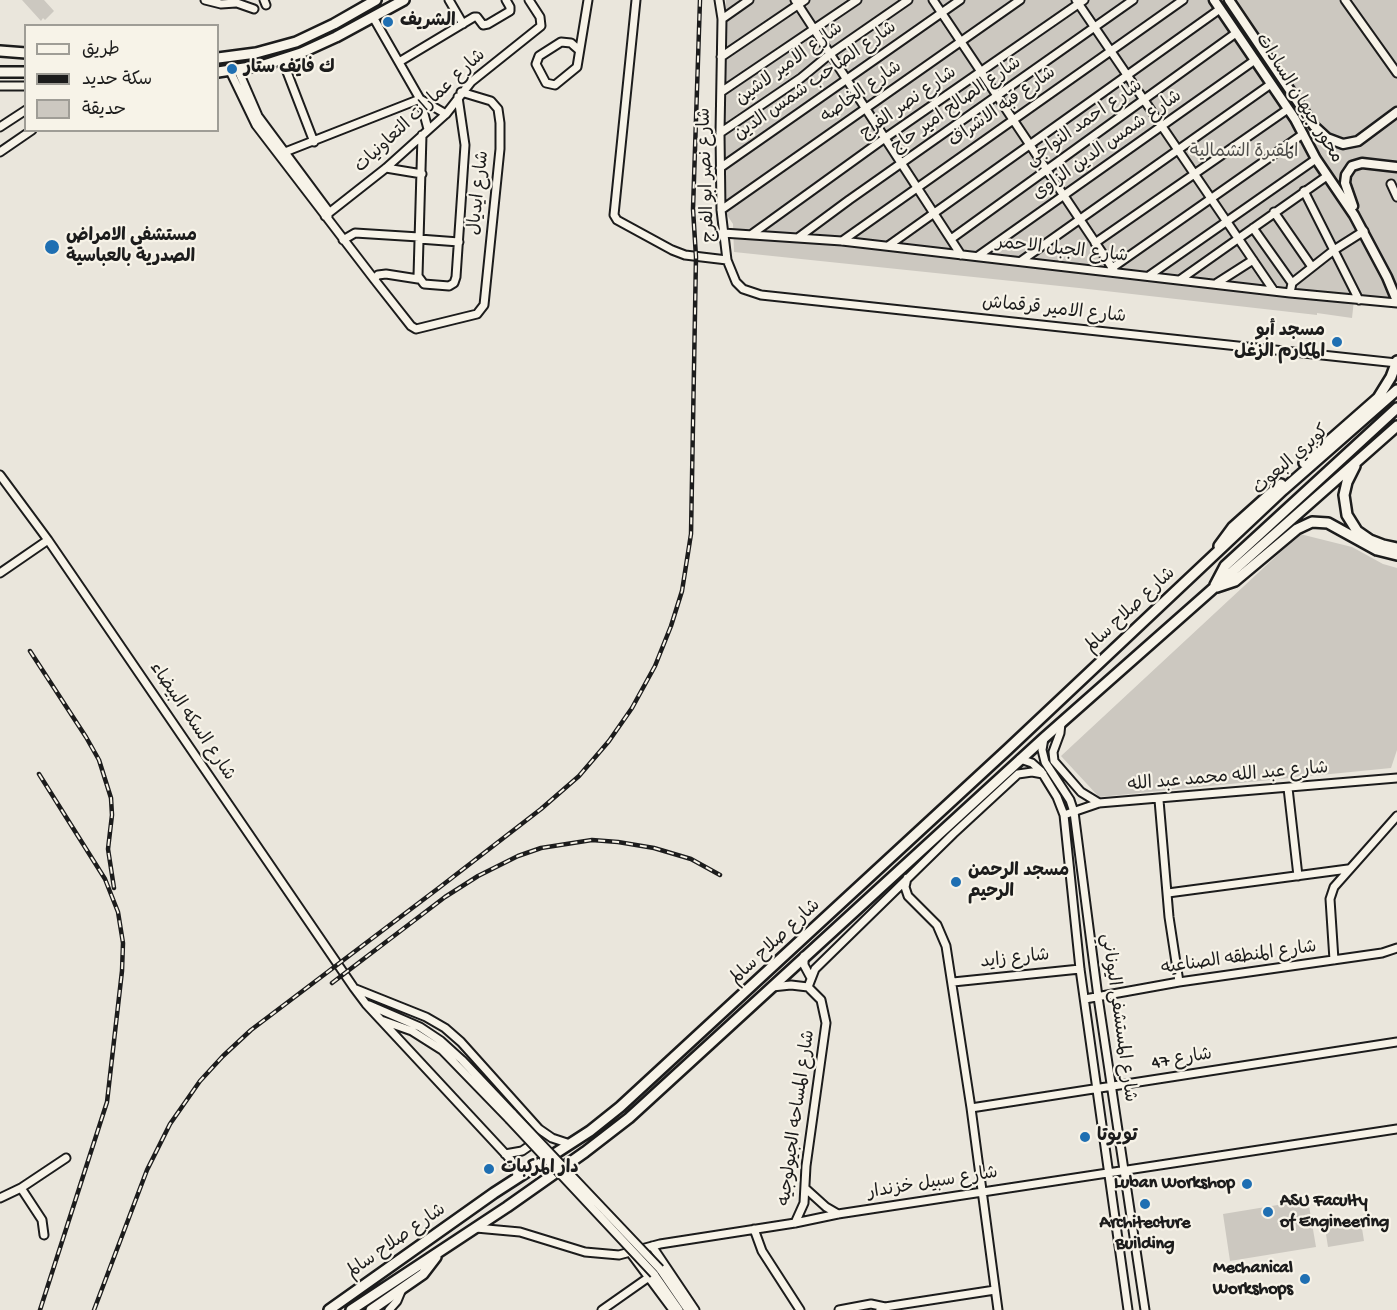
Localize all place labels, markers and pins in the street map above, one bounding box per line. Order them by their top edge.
place label: الشريف [400,11,456,33]
marker: الشريف [381,15,395,29]
place label: ك فايف ستار [244,58,334,80]
marker: ك فايف ستار [225,62,239,76]
place label: مستشفى الامراض الصدرية بالعباسية [66,226,197,268]
marker: مستشفى الامراض الصدرية بالعباسية [43,238,61,256]
place label: مسجد أبو المكارم الزغل [1234,321,1325,364]
marker: مسجد أبو المكارم الزغل [1330,335,1344,349]
place label: مسجد الرحمن الرحيم [968,861,1069,904]
marker: مسجد الرحمن الرحيم [949,875,963,889]
place label: تويوتا [1097,1126,1137,1148]
marker: تويوتا [1078,1130,1092,1144]
place label: دار المركبات [501,1158,579,1180]
marker: دار المركبات [482,1162,496,1176]
place label: Luban Workshop [1114,1173,1235,1195]
marker: Luban Workshop [1240,1177,1254,1191]
place label: ASU Faculty of Engineering [1280,1191,1389,1234]
marker: Architecture Building [1138,1197,1152,1211]
marker: ASU Faculty of Engineering [1261,1205,1275,1219]
place label: Architecture Building [1100,1213,1190,1256]
place label: Mechanical Workshops [1213,1258,1293,1300]
marker: Mechanical Workshops [1298,1272,1312,1286]

